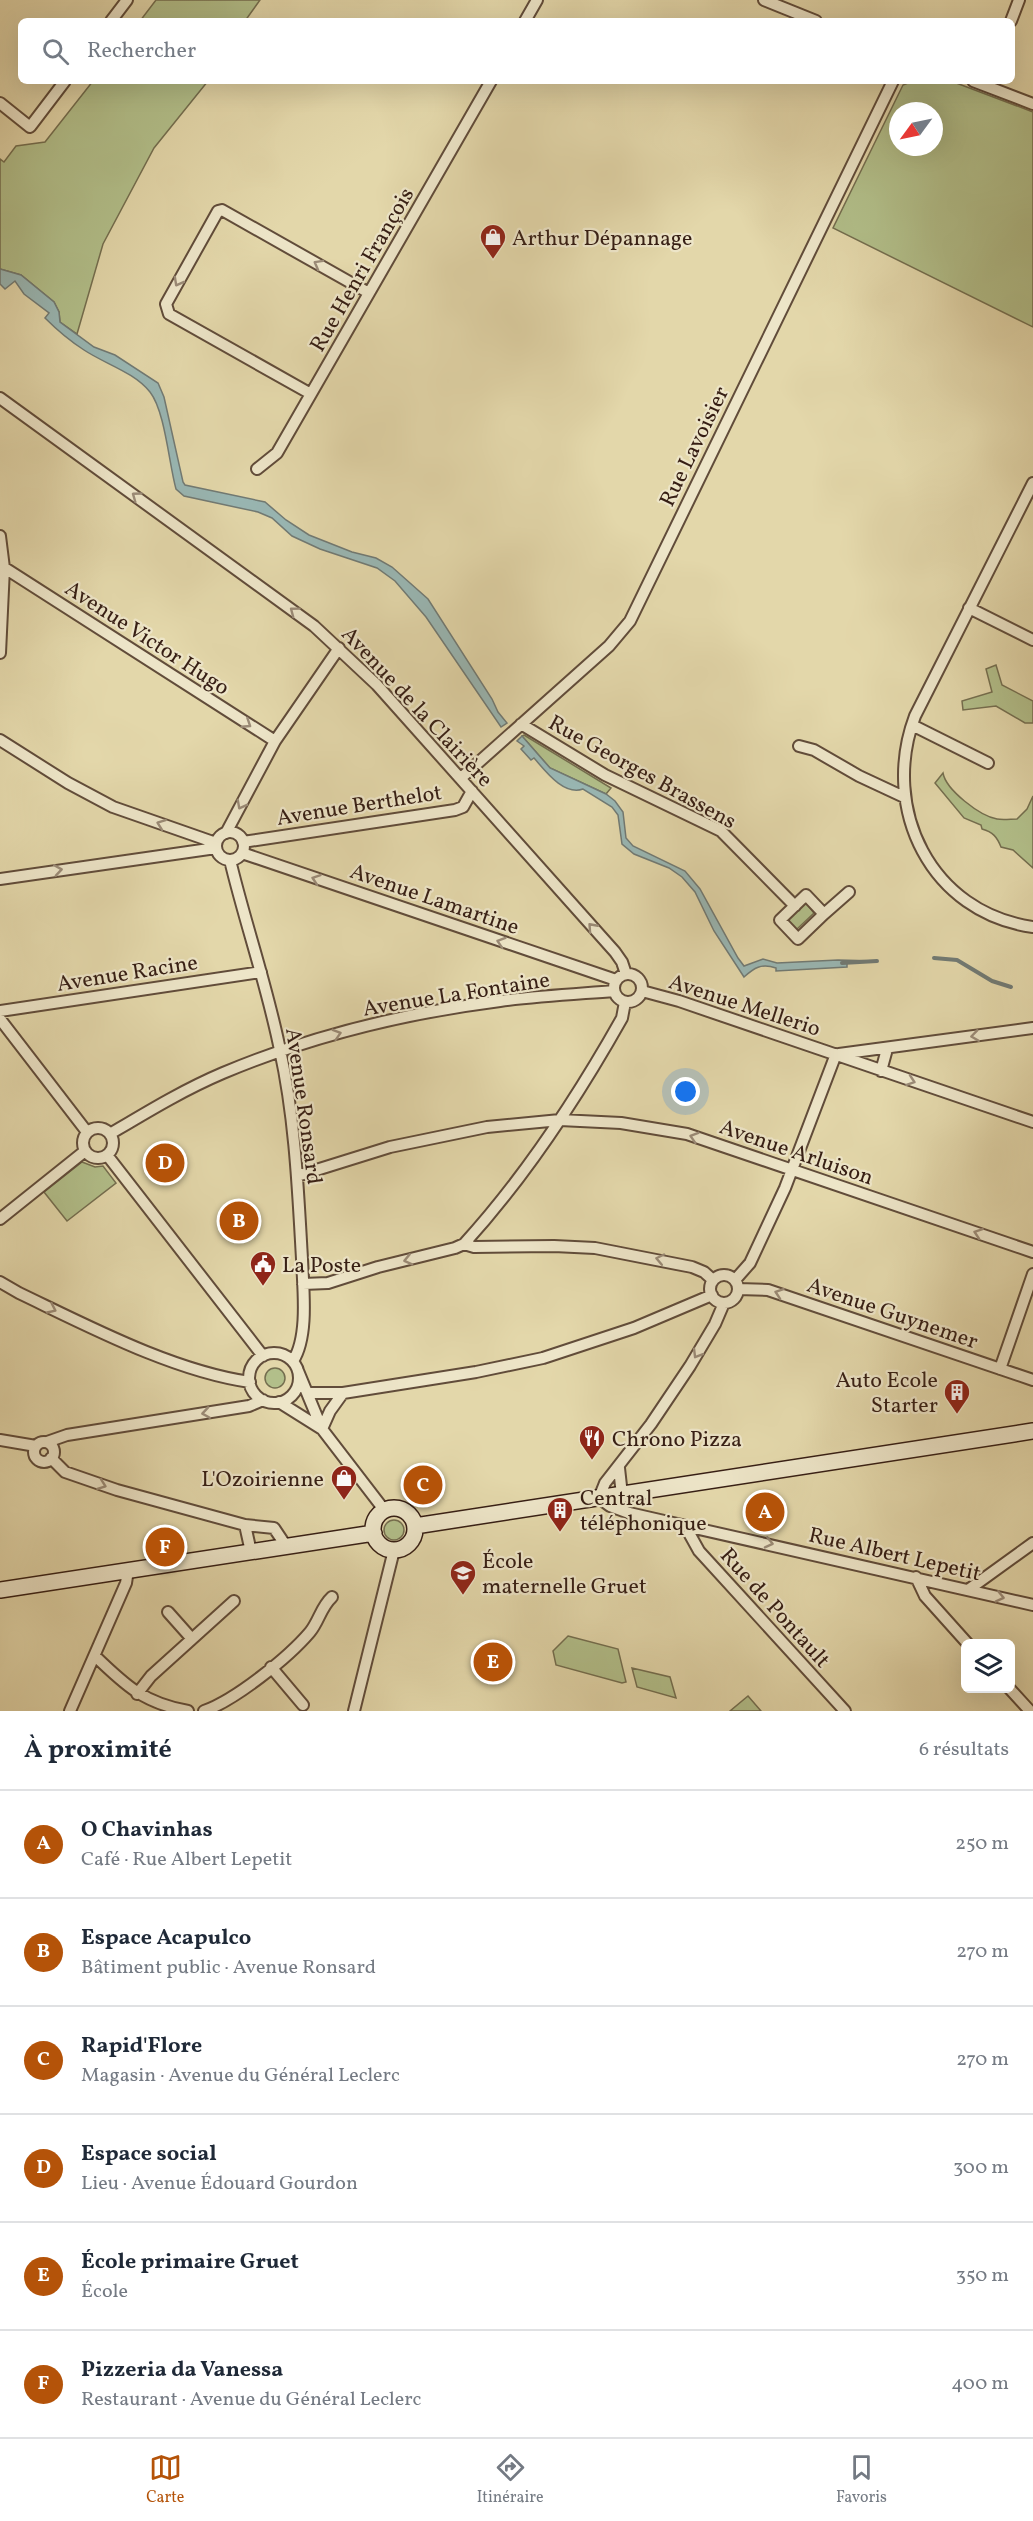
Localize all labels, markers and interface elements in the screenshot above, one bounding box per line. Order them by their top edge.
search box [18,18,1015,84]
icon: search [39,35,72,68]
text: Rechercher [87,36,196,67]
north arrow [889,102,943,156]
street label: Rue Henri François [303,182,423,358]
shop icon: Arthur Dépannage [478,222,508,260]
place label: Arthur Dépannage [512,224,693,255]
one-way arrow [314,260,324,271]
one-way arrow [174,276,185,286]
street label: Rue Lavoisier [653,382,738,512]
one-way arrow [132,492,143,503]
street label: Avenue Victor Hugo [58,574,235,704]
one-way arrow [290,607,301,618]
street label: Avenue de la Clairière [333,620,499,795]
street label: Rue Georges Brassens [542,709,742,838]
one-way arrow [241,716,252,727]
street label: Avenue Berthelot [275,778,445,835]
one-way arrow [237,798,248,809]
one-way arrow [156,819,167,832]
street label: Avenue Lamartine [345,857,523,944]
one-way arrow [52,864,62,877]
one-way arrow [311,873,322,886]
one-way arrow [588,923,599,933]
one-way arrow [496,936,507,949]
street label: Avenue Racine [55,948,200,1001]
street label: Avenue La Fontaine [361,965,552,1026]
street label: Avenue Mellerio [664,967,824,1046]
street label: Avenue Ronsard [276,1026,329,1187]
one-way arrow [331,1029,342,1041]
one-way arrow [970,1030,980,1042]
one-way arrow [905,1074,915,1087]
your location [671,1077,700,1106]
street label: Avenue Arluison [715,1113,877,1194]
one-way arrow [689,1131,700,1144]
pin: D [146,1140,184,1186]
pin: B [220,1198,258,1244]
one-way arrow [973,1227,984,1240]
public building icon: La Poste [248,1249,278,1287]
place label: La Poste [282,1251,361,1282]
one-way arrow [403,1252,413,1265]
one-way arrow [655,1253,665,1266]
street label: Avenue Guynemer [803,1271,982,1358]
one-way arrow [774,1288,785,1301]
one-way arrow [45,1301,56,1313]
one-way arrow [693,1348,705,1358]
place label: Auto Ecole Starter [835,1366,938,1422]
building icon: Auto Ecole Starter [942,1377,972,1415]
one-way arrow [202,1406,211,1418]
restaurant icon: Chrono Pizza [577,1423,607,1461]
place label: Chrono Pizza [612,1425,742,1456]
pin: C [404,1462,442,1508]
shop icon: L'Ozoirienne [329,1463,359,1501]
place label: L'Ozoirienne [201,1465,324,1496]
one-way arrow [96,1477,107,1490]
place label: Central téléphonique [580,1484,707,1540]
pin: A [746,1490,784,1534]
building icon: Central téléphonique [545,1495,575,1533]
street label: Rue Albert Lepetit [805,1521,984,1590]
pin: F [146,1524,184,1570]
one-way arrow [764,1536,774,1549]
street label: Rue de Pontault [712,1542,837,1676]
place label: École maternelle Gruet [482,1547,647,1603]
school or university icon: École maternelle Gruet [448,1558,478,1596]
one-way arrow [994,1590,1004,1603]
map controls [961,1639,1015,1693]
button: layers [961,1639,1015,1693]
pin: E [474,1640,512,1684]
text: À proximité [24,1732,172,1768]
text: 6 résultats [919,1736,1009,1764]
text: O Chavinhas [81,1815,213,1846]
text: A [36,1830,51,1858]
text: 250 m [955,1830,1009,1858]
text: Café · Rue Albert Lepetit [81,1846,292,1874]
text: Espace Acapulco [81,1923,251,1954]
text: B [37,1938,50,1966]
text: 270 m [956,1938,1009,1966]
text: Bâtiment public · Avenue Ronsard [81,1954,376,1982]
text: Rapid'Flore [81,2031,202,2062]
text: C [37,2046,50,2074]
text: 270 m [956,2046,1009,2074]
text: Magasin · Avenue du Général Leclerc [81,2062,400,2090]
text: Espace social [81,2139,217,2170]
text: D [36,2154,51,2182]
text: 300 m [953,2154,1009,2182]
text: Lieu · Avenue Édouard Gourdon [81,2170,358,2198]
text: École primaire Gruet [81,2247,299,2278]
text: E [37,2262,50,2290]
text: 350 m [956,2262,1009,2290]
text: École [81,2278,128,2306]
text: Pizzeria da Vanessa [81,2355,283,2386]
text: F [38,2370,49,2398]
text: 400 m [951,2370,1009,2398]
text: Restaurant · Avenue du Général Leclerc [81,2386,422,2414]
tab: Carte [146,2451,184,2509]
tab: Itinéraire [477,2451,544,2509]
tab: Favoris [836,2451,887,2509]

